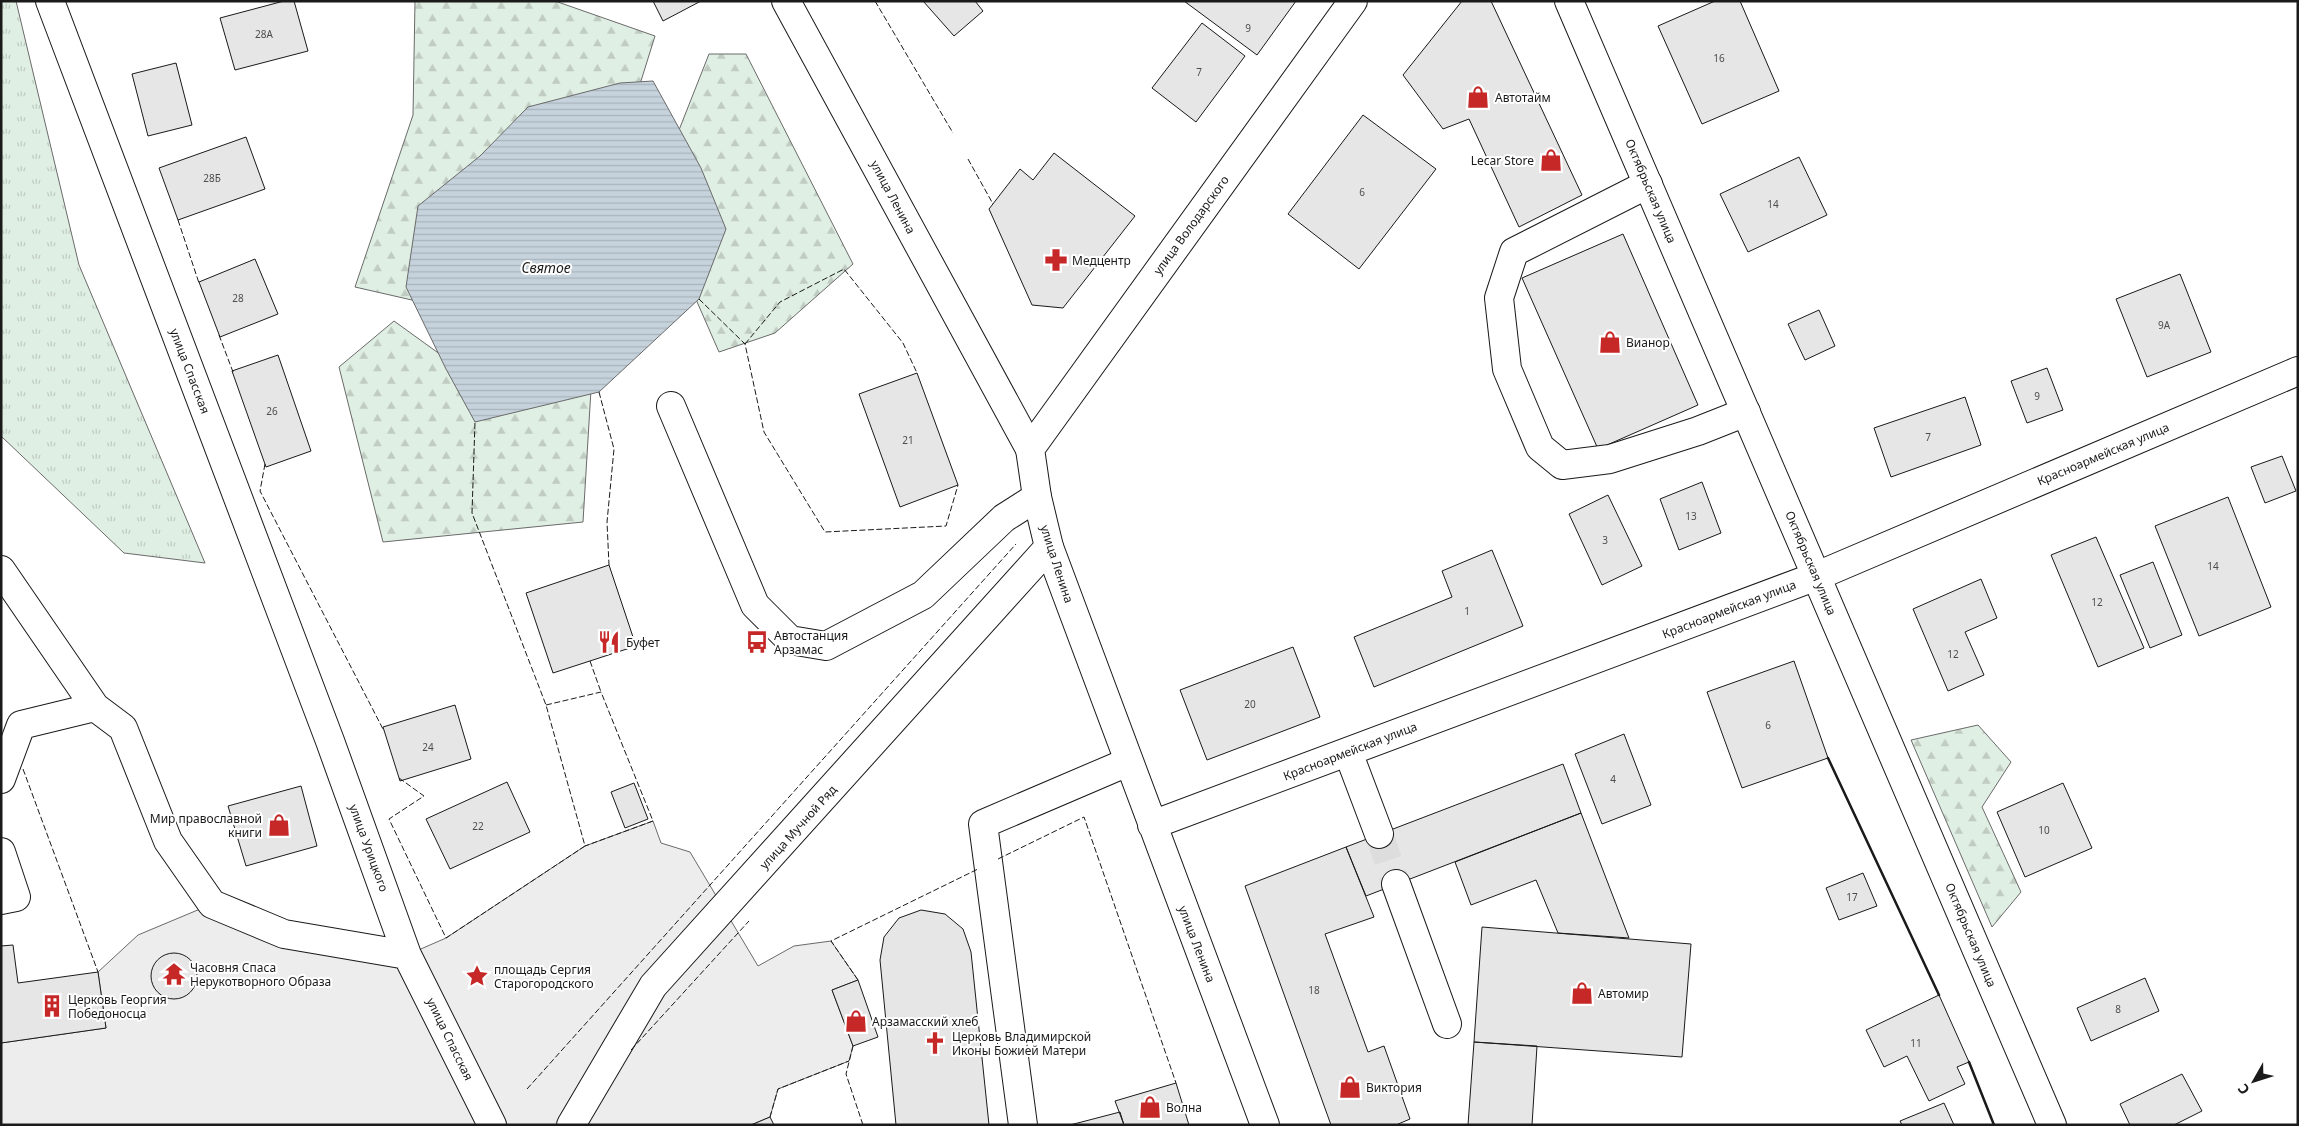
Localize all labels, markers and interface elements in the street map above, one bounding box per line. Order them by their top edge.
house number: 9 [1245,21,1251,35]
house number: 28А [255,27,274,41]
house number: 16 [1713,51,1725,65]
house number: 7 [1196,65,1202,79]
shop icon: Автотайм [1465,84,1491,110]
place label: Автотайм [1495,89,1551,106]
street label: Октябрьская улица [1621,136,1681,246]
shop icon: Lecar Store [1538,147,1564,173]
place label: Lecar Store [1471,152,1534,169]
street label: улица Ленина [866,157,920,237]
house number: 28Б [203,171,221,185]
street label: улица Володарского [1149,172,1233,278]
house number: 6 [1359,185,1365,199]
house number: 14 [1767,197,1779,211]
pharmacy icon: Медцентр [1043,247,1069,273]
place label: Медцентр [1072,252,1131,269]
water label: Святое [521,258,571,277]
house number: 28 [232,291,244,305]
house number: 9А [2158,318,2171,332]
street label: улица Спасская [166,326,214,416]
shop icon: Вианор [1597,329,1623,355]
place label: Вианор [1626,334,1670,351]
house number: 9 [2034,389,2040,403]
house number: 26 [266,404,278,418]
street label: Красноармейская улица [2034,418,2172,490]
house number: 7 [1925,430,1931,444]
house number: 21 [902,433,914,447]
street label: Октябрьская улица [1781,508,1841,618]
house number: 13 [1685,509,1697,523]
street label: улица Ленина [1036,523,1078,605]
house number: 3 [1602,533,1608,547]
house number: 14 [2207,559,2219,573]
street label: Красноармейская улица [1660,576,1798,642]
house number: 12 [2091,595,2103,609]
house number: 1 [1464,604,1470,618]
place label: Автостанция Арзамас [774,627,848,658]
restaurant icon: Буфет [596,629,622,655]
bus stop icon: Автостанция Арзамас [744,629,770,655]
place label: Буфет [626,634,660,651]
house number: 12 [1947,647,1959,661]
house number: 20 [1244,697,1256,711]
street label: Красноармейская улица [1281,718,1419,784]
house number: 6 [1765,718,1771,732]
house number: 24 [422,740,434,754]
house number: 4 [1610,772,1616,786]
street label: улица Мучной Ряд [756,781,841,873]
street label: улица Урицкого [345,802,393,894]
place label: Мир православной книги [150,810,262,841]
shop icon: Мир православной книги [266,812,292,838]
house number: 22 [472,819,484,833]
house number: 10 [2038,823,2050,837]
street label: Октябрьская улица [1941,880,2001,990]
house number: 17 [1846,890,1858,904]
street label: улица Ленина [1175,903,1219,985]
place label: Часовня Спаса Нерукотворного Образа [190,959,331,990]
temple icon: Часовня Спаса Нерукотворного Образа [161,961,187,987]
place label: площадь Сергия Старогородского [494,961,594,992]
place icon: площадь Сергия Старогородского [464,963,490,989]
shop icon: Автомир [1569,980,1595,1006]
house number: 18 [1308,983,1320,997]
place label: Автомир [1598,985,1649,1002]
place label: Церковь Георгия Победоносца [68,991,167,1022]
building icon: Церковь Георгия Победоносца [39,993,65,1019]
street label: улица Спасская [423,995,477,1083]
house number: 8 [2115,1002,2121,1016]
shop icon: Арзамасский хлеб [843,1008,869,1034]
place label: Арзамасский хлеб [872,1013,978,1030]
place label: Церковь Владимирской Иконы Божией Матери [952,1028,1091,1059]
church icon: Церковь Владимирской Иконы Божией Матери [922,1030,948,1056]
house number: 11 [1910,1036,1922,1050]
north arrow [2229,1056,2279,1106]
shop icon: Виктория [1337,1074,1363,1100]
place label: Виктория [1366,1079,1422,1096]
text: С [2233,1080,2254,1099]
shop icon: Волна [1137,1094,1163,1120]
place label: Волна [1166,1099,1202,1116]

